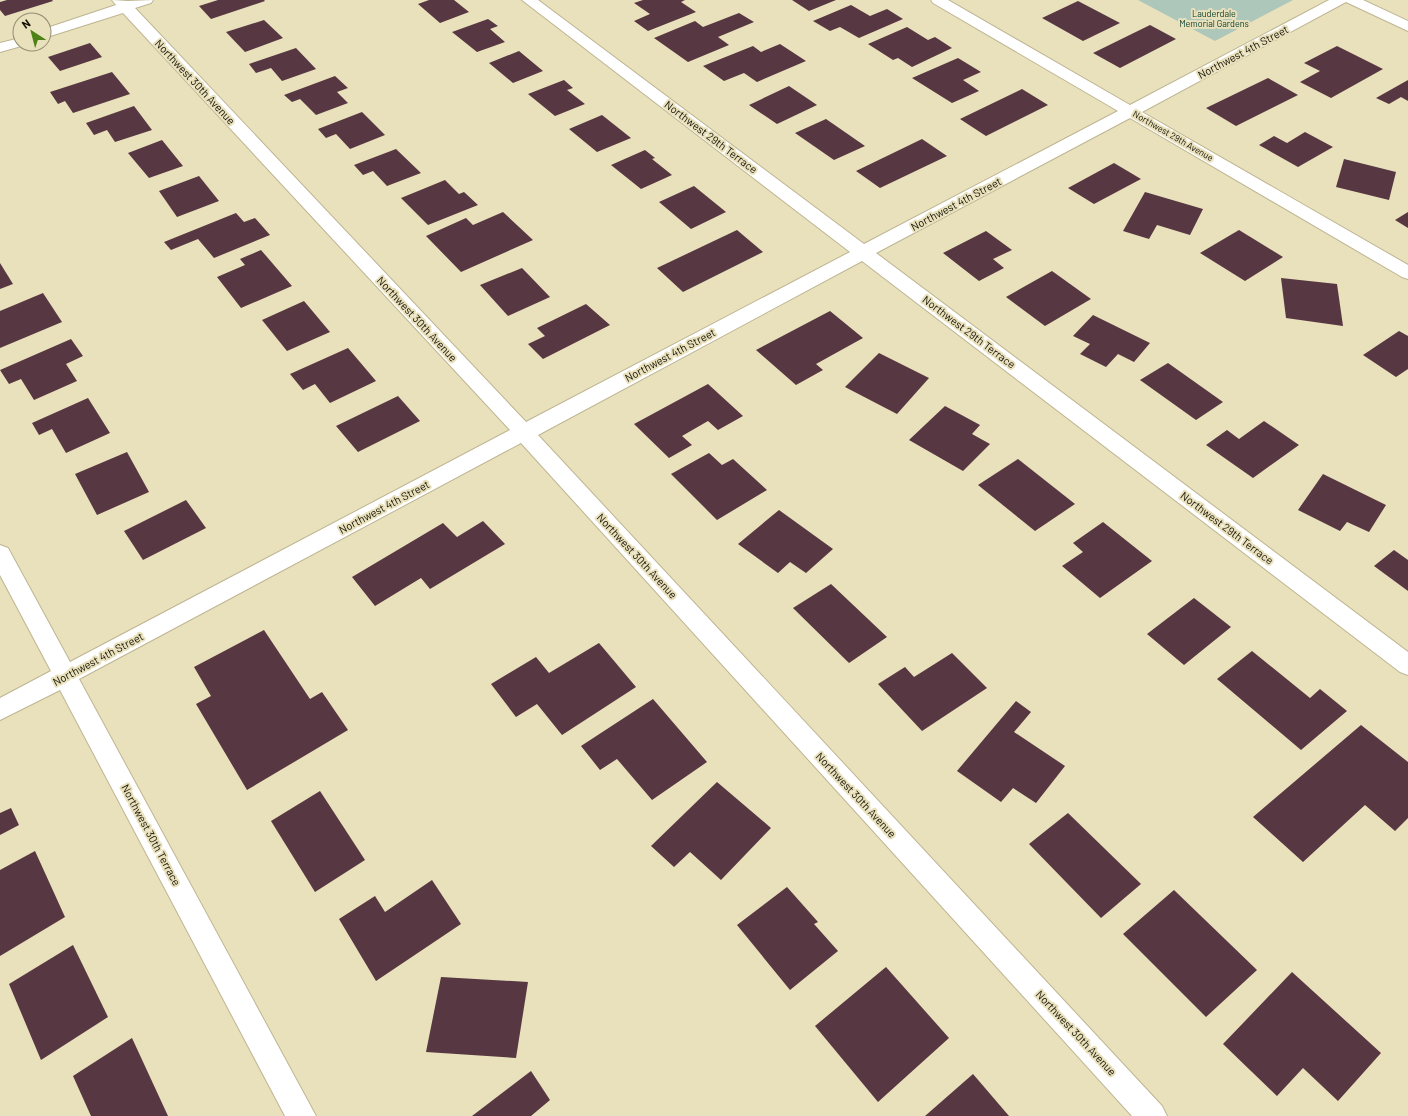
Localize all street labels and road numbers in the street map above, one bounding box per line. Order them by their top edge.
street label: Northwest 4th Street [1195,22,1290,81]
street label: Northwest 30th Avenue [153,36,238,127]
street label: Northwest 29th Terrace [662,98,760,176]
street label: Northwest 29th Avenue [1131,108,1216,163]
street label: Northwest 4th Street [908,174,1003,233]
street label: Northwest 30th Avenue [375,273,460,364]
street label: Northwest 29th Terrace [920,293,1018,371]
street label: Northwest 4th Street [622,325,717,384]
street label: Northwest 4th Street [336,477,431,536]
street label: Northwest 29th Terrace [1178,489,1276,567]
street label: Northwest 30th Avenue [595,510,680,601]
street label: Northwest 4th Street [50,629,145,688]
street label: Northwest 30th Avenue [814,749,899,840]
street label: Northwest 30th Terrace [119,782,184,888]
street label: Northwest 30th Avenue [1034,987,1119,1078]

